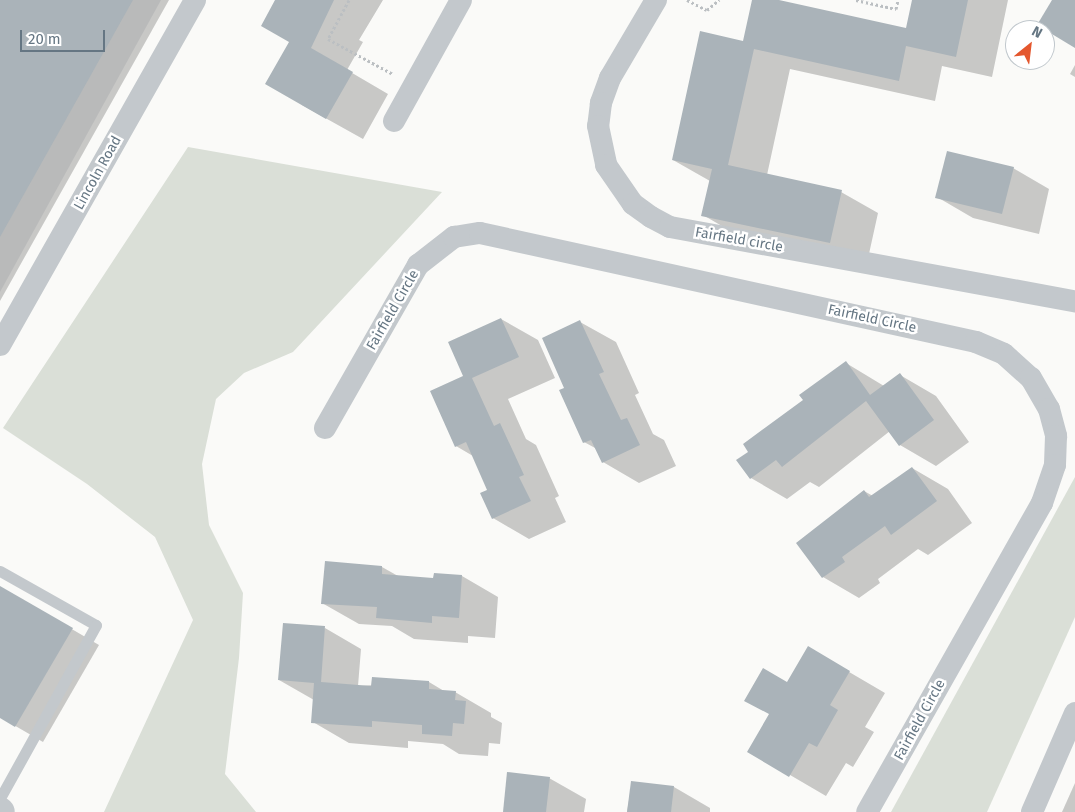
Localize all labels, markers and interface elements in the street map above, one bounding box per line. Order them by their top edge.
scale bar [22,20,108,52]
north arrow [1005,20,1055,70]
text: N [1029,23,1045,42]
text: 20 m [28,30,61,48]
street label: Lincoln Road [71,133,125,213]
street label: Fairfield circle [694,224,784,256]
street label: Fairfield Circle [363,267,423,353]
street label: Fairfield Circle [826,301,918,337]
street label: Fairfield Circle [891,677,949,763]

